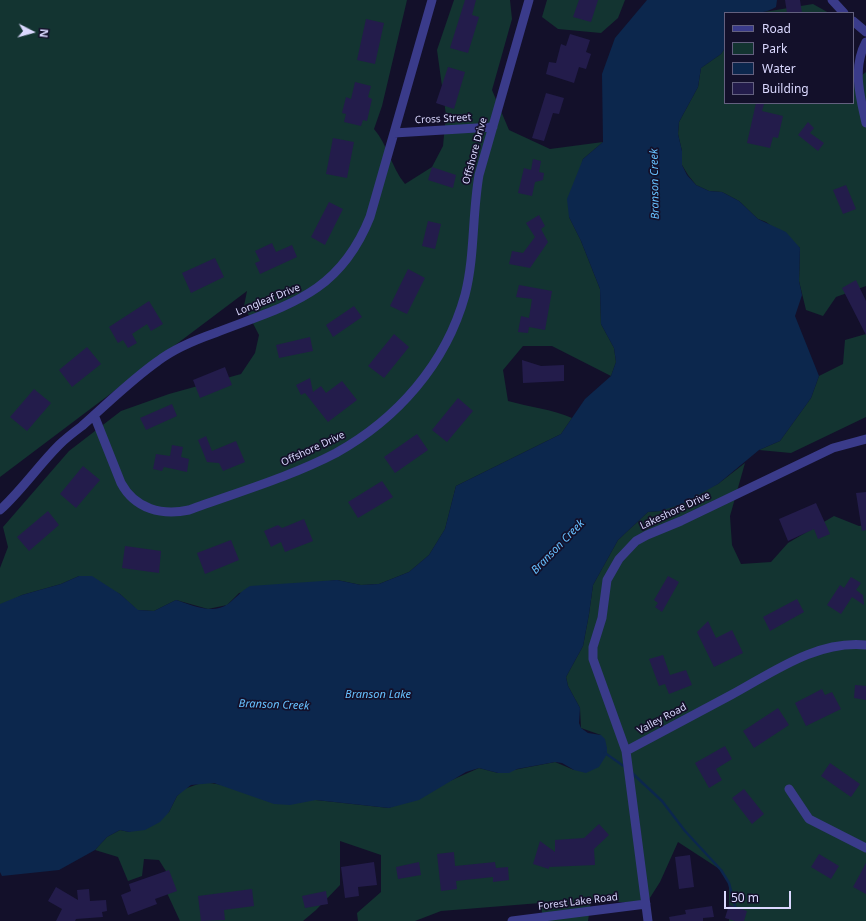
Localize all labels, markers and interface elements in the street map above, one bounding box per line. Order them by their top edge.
north arrow [12,12,52,52]
legend [724,12,854,104]
text: Road [762,20,791,37]
text: N [37,28,52,39]
text: Park [762,40,787,57]
text: Water [762,60,796,77]
text: Building [762,80,809,97]
street label: Cross Street [415,112,471,126]
street label: Offshore Drive [460,116,490,186]
water label: Branson Creek [648,149,662,219]
street label: Longleaf Drive [234,282,302,318]
street label: Offshore Drive [279,429,347,469]
street label: Lakeshore Drive [638,490,712,532]
water label: Branson Creek [529,517,587,577]
water label: Branson Lake [345,688,411,702]
water label: Branson Creek [238,697,310,713]
street label: Valley Road [635,701,689,737]
scale bar [726,883,793,909]
text: 50 m [731,889,759,906]
street label: Forest Lake Road [537,891,619,913]

